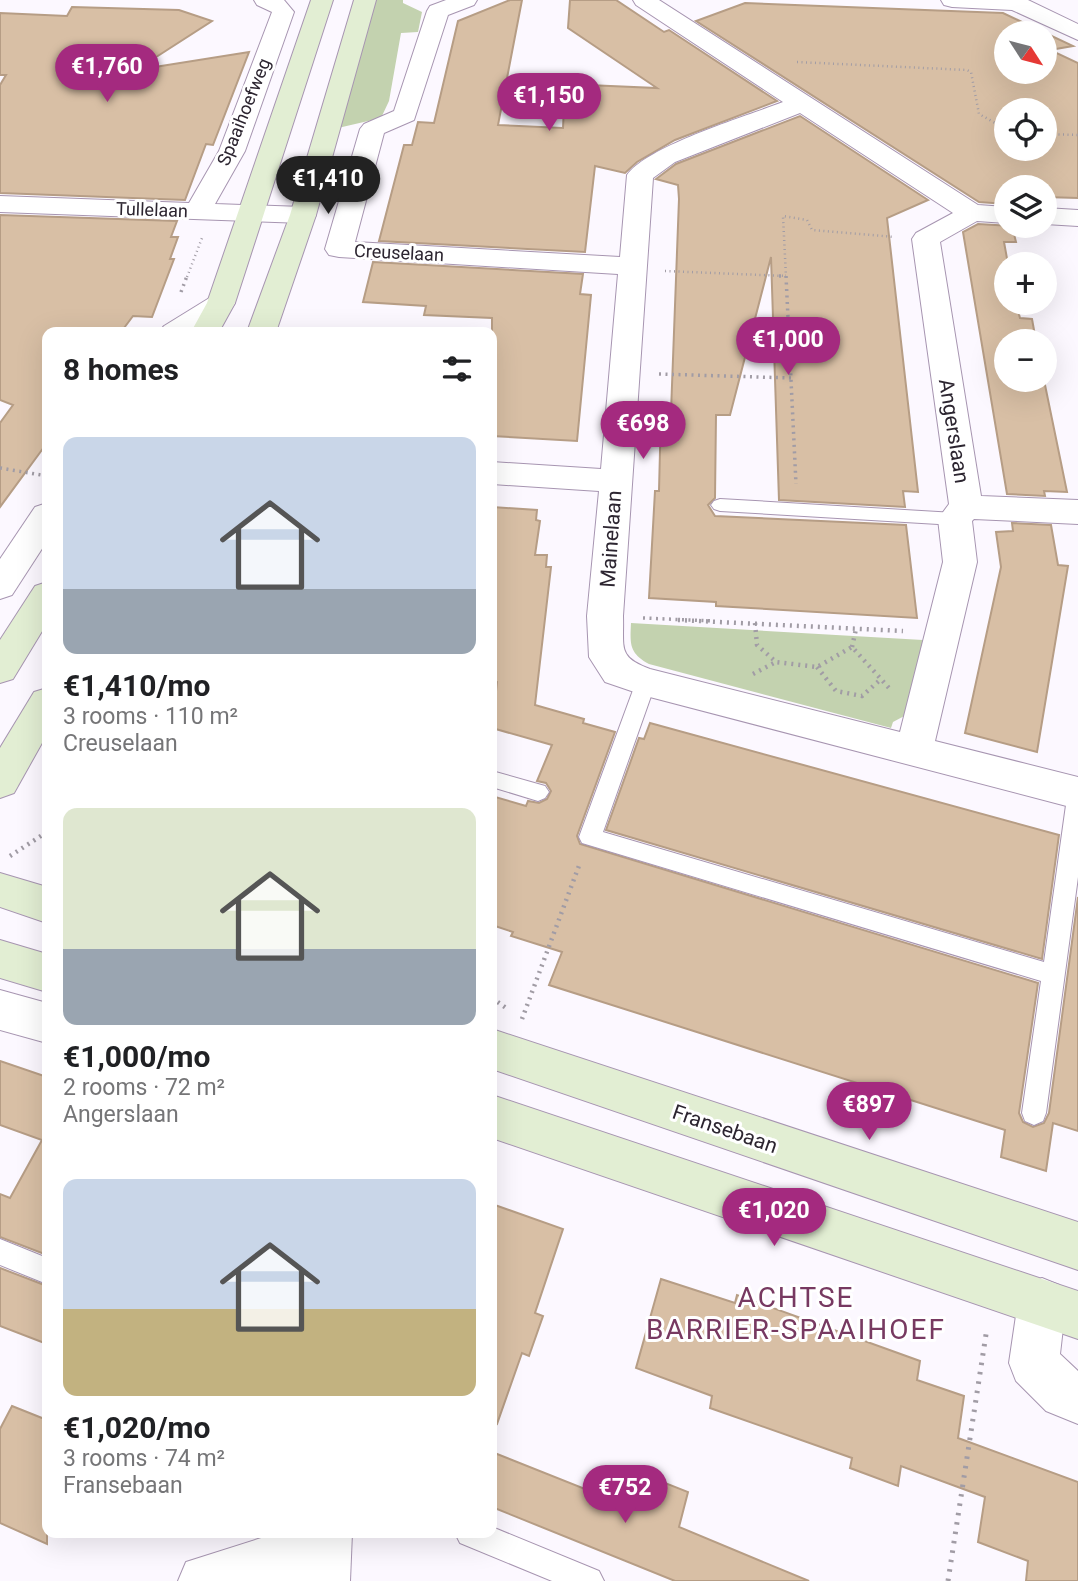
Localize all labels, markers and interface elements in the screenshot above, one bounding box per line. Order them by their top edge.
north arrow [994,21,1057,84]
map controls [994,21,1057,392]
pin: €1,760 [50,44,164,104]
text: €1,760 [71,53,143,80]
street label: Spaaihoefweg [212,55,275,169]
pin: €1,150 [492,74,606,133]
text: €1,150 [513,82,585,109]
button: locate [994,98,1057,161]
pin: €1,410 [271,156,385,216]
text: €1,410 [292,165,364,192]
button: layers [994,175,1057,238]
street label: Tullelaan [116,198,188,221]
street label: Creuselaan [354,240,444,265]
button: + [994,252,1057,315]
pin: €1,000 [731,318,845,377]
text: €1,000 [752,326,824,353]
button: − [994,329,1057,392]
icon: filters [438,350,476,388]
text: 8 homes [63,352,179,387]
street label: Angerslaan [934,377,974,485]
pin: €698 [602,402,684,461]
text: €698 [617,410,669,437]
icon: home [207,482,333,608]
street label: Mainelaan [596,490,626,588]
text: €1,410/mo [63,668,211,703]
text: 3 rooms · 110 m² [63,703,238,730]
text: Creuselaan [63,730,178,757]
icon: home [207,853,333,979]
text: €1,000/mo [63,1039,211,1074]
text: 2 rooms · 72 m² [63,1074,225,1101]
pin: €897 [828,1082,910,1142]
text: €897 [843,1091,895,1118]
street label: Fransebaan [669,1100,781,1158]
text: Angerslaan [63,1101,179,1128]
pin: €1,020 [717,1188,831,1248]
text: €1,020 [738,1197,810,1224]
icon: home [207,1224,333,1350]
district label: ACHTSE BARRIER-SPAAIHOEF [646,1281,946,1346]
text: €1,020/mo [63,1410,211,1445]
text: 3 rooms · 74 m² [63,1445,225,1472]
pin: €752 [584,1466,666,1525]
text: Fransebaan [63,1472,183,1499]
text: €752 [599,1474,651,1501]

